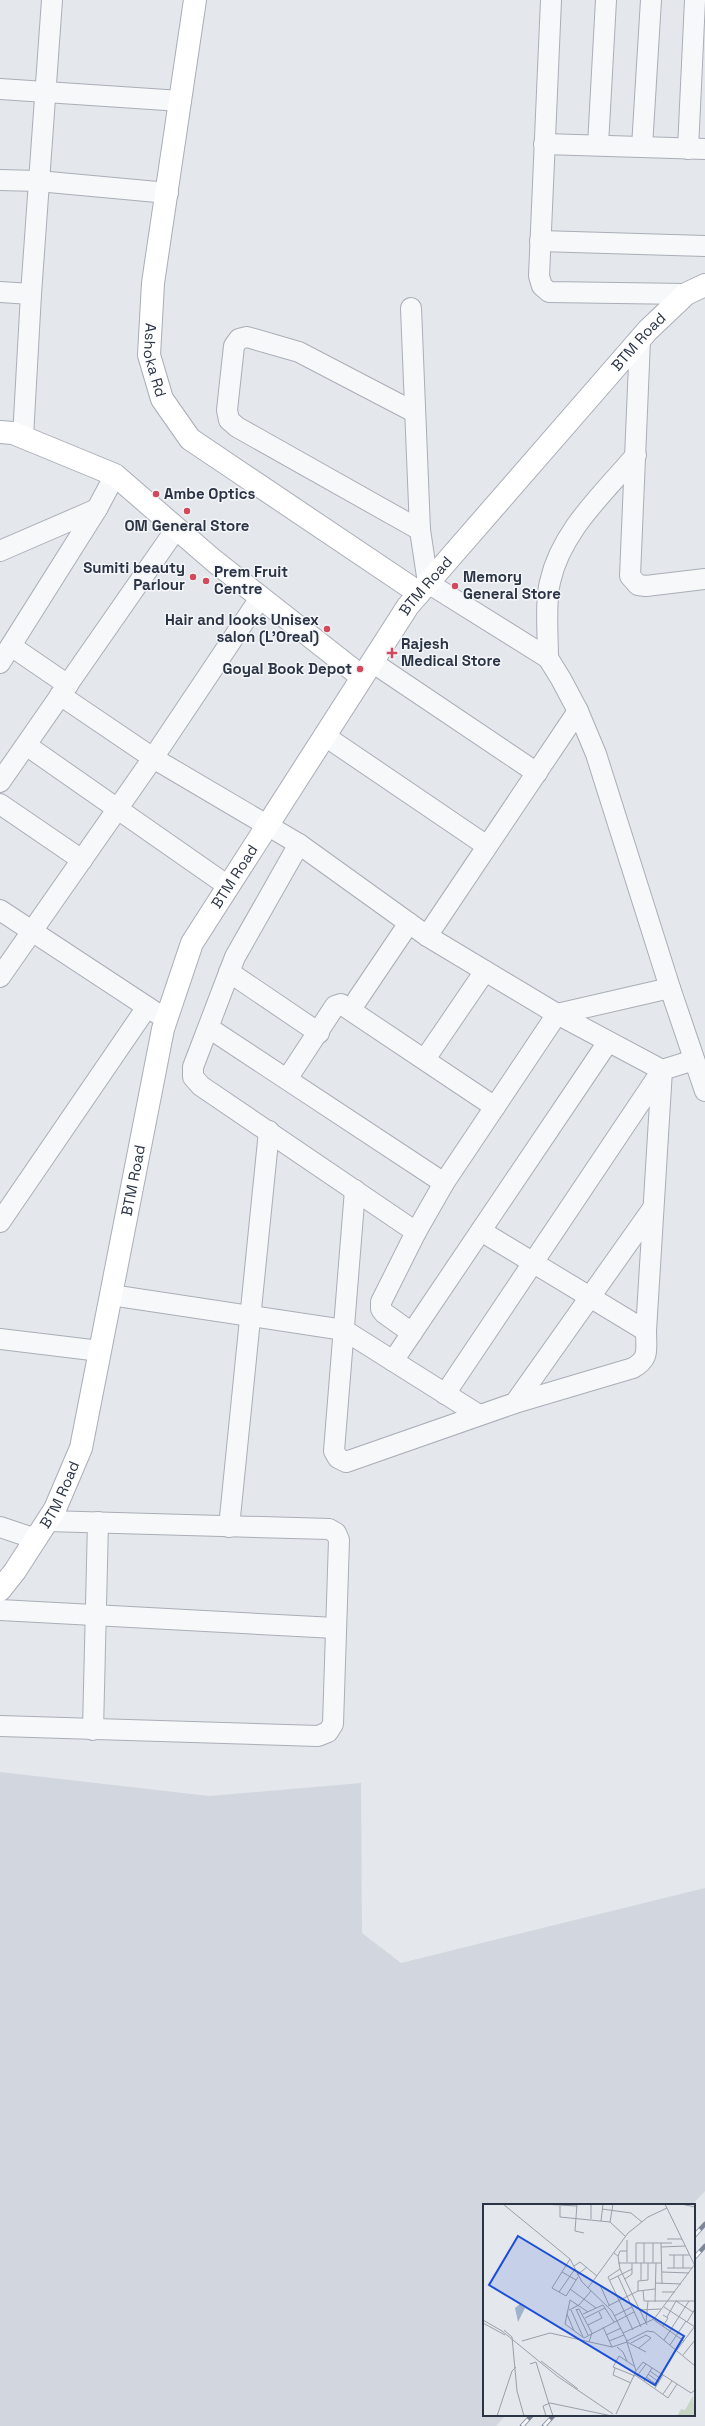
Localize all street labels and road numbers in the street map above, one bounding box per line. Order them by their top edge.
street label: BTM Road [607,308,669,375]
street label: Ashoka Rd [140,323,171,399]
street label: BTM Road [395,552,456,619]
street label: BTM Road [207,841,262,912]
street label: BTM Road [117,1143,149,1218]
street label: BTM Road [35,1458,83,1532]

